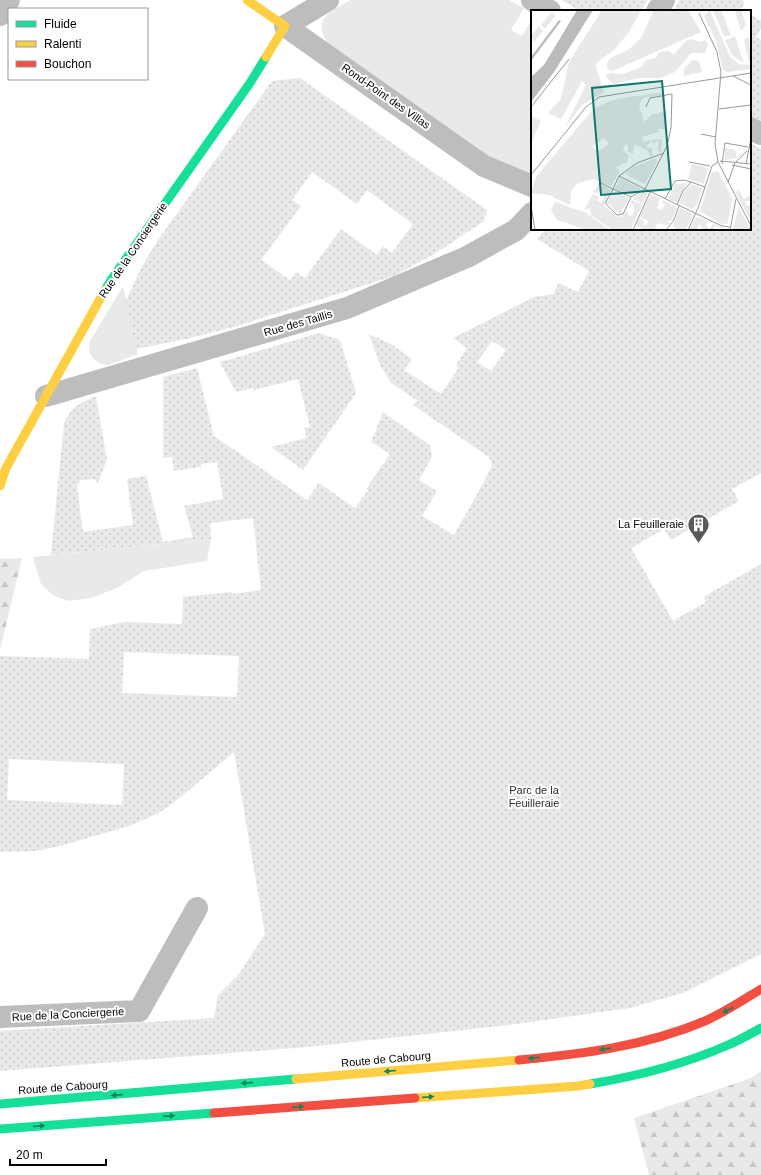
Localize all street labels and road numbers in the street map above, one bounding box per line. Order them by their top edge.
street label: Rond-Point des Villas [340,61,433,131]
street label: Rue de la Conciergerie [97,200,169,300]
street label: Rue des Taillis [262,307,334,339]
street label: Rue de la Conciergerie [12,1005,124,1023]
street label: Route de Cabourg [341,1049,431,1069]
street label: Route de Cabourg [18,1078,108,1096]

